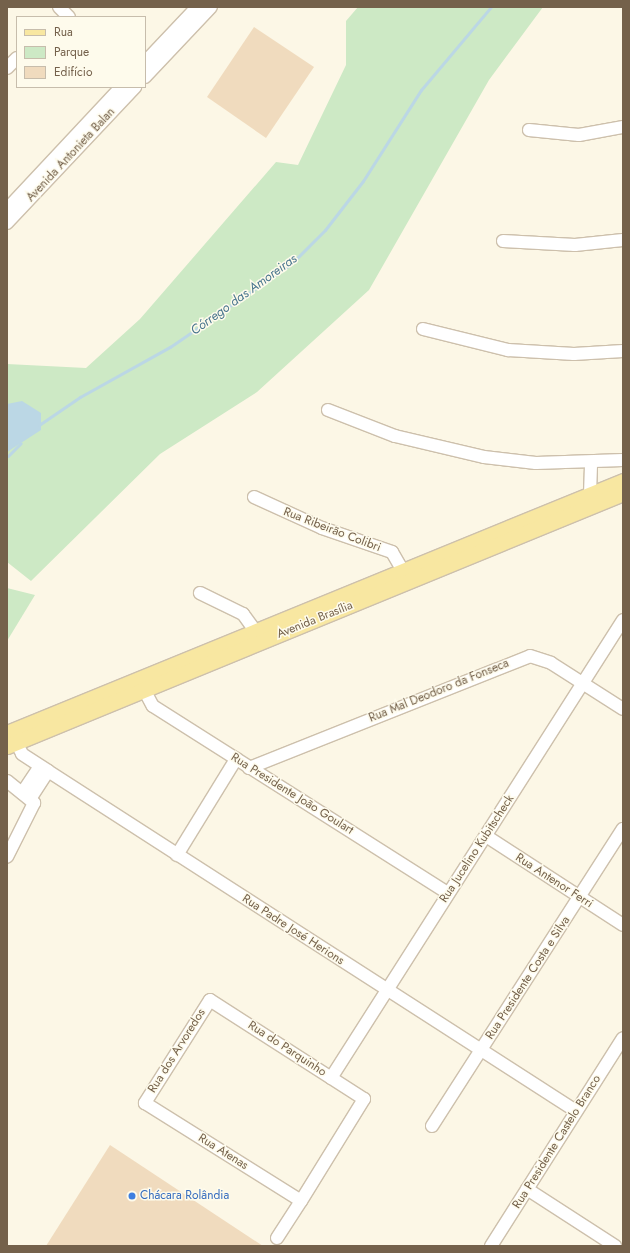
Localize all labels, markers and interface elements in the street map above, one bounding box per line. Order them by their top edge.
legend [16,16,146,88]
text: Rua [54,23,73,41]
text: Parque [54,43,89,61]
text: Edifício [54,63,93,81]
street label: Avenida Antonieta Balan [24,105,118,205]
water label: Córrego das Amoreiras [188,251,300,339]
street label: Rua Ribeirão Colibri [281,505,383,555]
street label: Avenida Brasília [275,598,355,642]
street label: Rua Mal Deodoro da Fonseca [367,656,511,726]
street label: Rua Presidente João Goulart [228,750,356,838]
street label: Rua Jucelino Kubitscheck [437,792,517,906]
street label: Rua Antenor Ferri [513,851,595,911]
street label: Rua Padre José Herions [239,892,347,968]
street label: Rua Presidente Costa e Silva [483,914,573,1042]
street label: Rua dos Arvoredos [145,1006,209,1096]
street label: Rua do Parquinho [245,1018,329,1080]
street label: Rua Presidente Castelo Branco [510,1073,604,1211]
street label: Rua Atenas [195,1131,251,1173]
place label: Chácara Rolândia [140,1189,229,1203]
marker: Chácara Rolândia [127,1191,137,1201]

